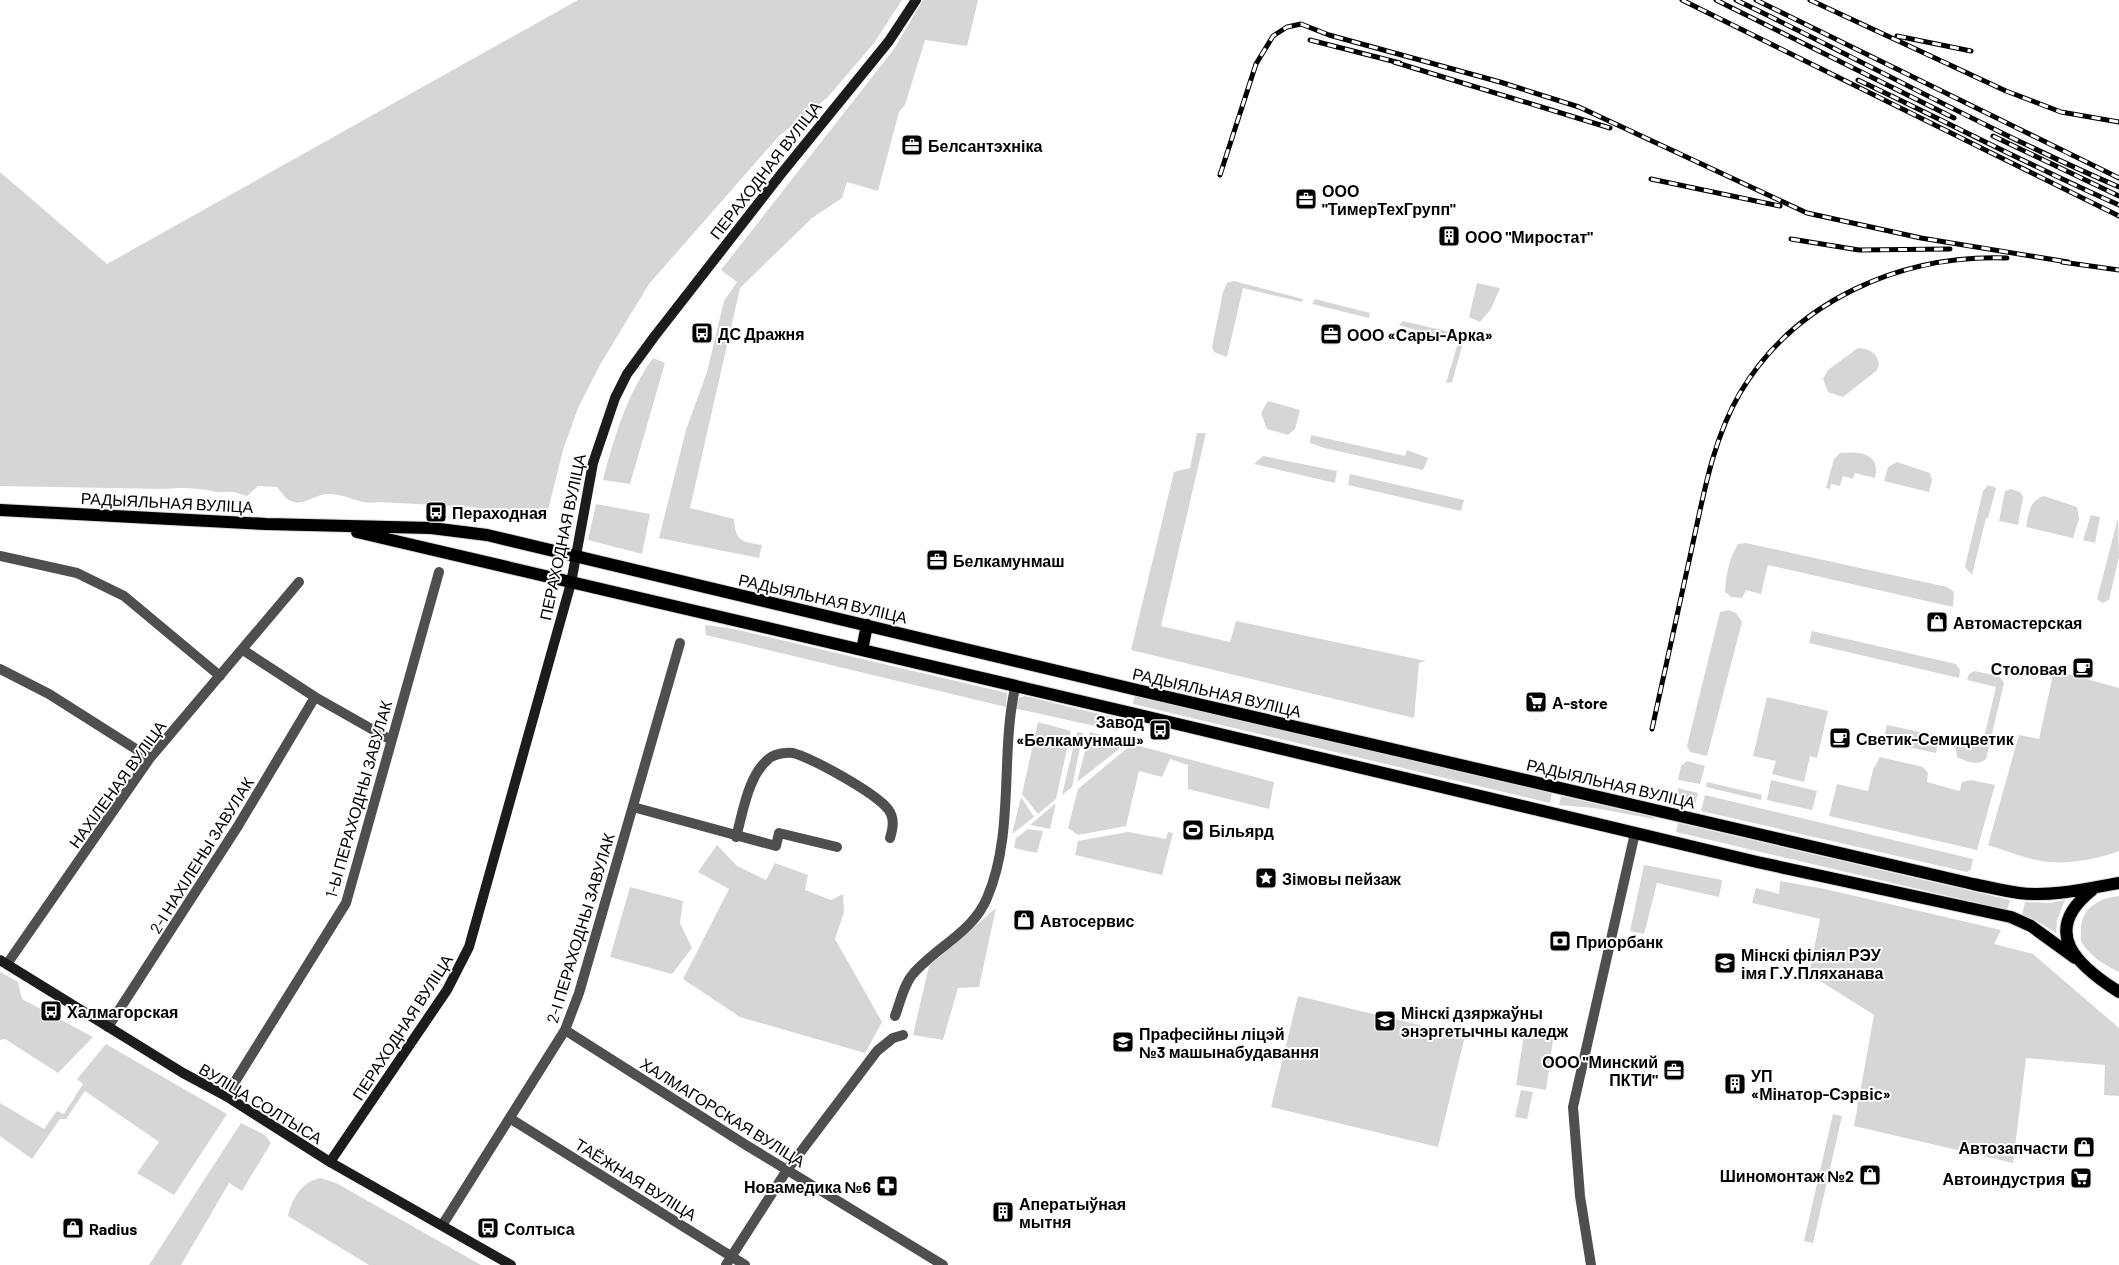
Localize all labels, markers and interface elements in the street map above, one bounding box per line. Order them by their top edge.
street label: ПЕРАХОДНАЯ ВУЛІЦА [705,97,825,243]
office icon: Белсантэхніка [900,133,924,157]
place label: Белсантэхніка [928,136,1042,155]
place label: ООО "ТимерТехГрупп" [1322,181,1456,218]
office icon: ООО "ТимерТехГрупп" [1294,187,1318,211]
building icon: ООО "Миростат" [1437,224,1461,248]
place label: ООО "Миростат" [1465,227,1593,246]
bus stop icon: ДС Дражня [690,321,714,345]
office icon: ООО «Сары-Арка» [1319,322,1343,346]
place label: ДС Дражня [718,324,805,343]
place label: ООО «Сары-Арка» [1347,325,1493,344]
street label: ПЕРАХОДНАЯ ВУЛІЦА [535,452,589,622]
street label: РАДЫЯЛЬНАЯ ВУЛІЦА [80,488,254,516]
bus stop icon: Пераходная [424,500,448,524]
place label: Пераходная [452,503,547,522]
office icon: Белкамунмаш [925,548,949,572]
place label: Белкамунмаш [953,551,1065,570]
street label: РАДЫЯЛЬНАЯ ВУЛІЦА [737,569,910,627]
shop icon: Автомастерская [1925,610,1949,634]
place label: Автомастерская [1953,613,2082,632]
cafe icon: Столовая [2071,656,2095,680]
place label: Столовая [1991,659,2067,678]
street label: РАДЫЯЛЬНАЯ ВУЛІЦА [1131,663,1304,721]
supermarket icon: А-store [1524,690,1548,714]
place label: А-store [1552,693,1608,712]
street label: 1-Ы ПЕРАХОДНЫ ЗАВУЛАК [321,698,395,900]
place label: Завод «Белкамунмаш» [1016,712,1144,749]
street label: НАХІЛЕНАЯ ВУЛІЦА [64,716,170,851]
bus stop icon: Завод «Белкамунмаш» [1148,718,1172,742]
cafe icon: Светик-Семицветик [1828,726,1852,750]
place label: Светик-Семицветик [1856,729,2015,748]
street label: РАДЫЯЛЬНАЯ ВУЛІЦА [1525,754,1698,812]
street label: 2-І НАХІЛЕНЫ ЗАВУЛАК [145,773,257,937]
sports icon: Більярд [1181,818,1205,842]
place label: Більярд [1209,821,1274,840]
street label: 2-І ПЕРАХОДНЫ ЗАВУЛАК [542,830,618,1025]
place icon: Зімовы пейзаж [1254,866,1278,890]
place label: Зімовы пейзаж [1282,869,1402,888]
shop icon: Автосервис [1012,908,1036,932]
place label: Автосервис [1040,911,1135,930]
bank icon: Приорбанк [1548,929,1572,953]
place label: Приорбанк [1576,932,1664,951]
place label: Мінскі філіял РЭУ імя Г.У.Пляханава [1741,945,1883,982]
street label: ПЕРАХОДНАЯ ВУЛІЦА [348,950,456,1103]
school or university icon: Мінскі філіял РЭУ імя Г.У.Пляханава [1713,951,1737,975]
bus stop icon: Халмагорская [39,999,63,1023]
place label: Халмагорская [67,1002,178,1021]
place label: Мінскі дзяржаўны энэргетычны каледж [1401,1003,1569,1040]
school or university icon: Мінскі дзяржаўны энэргетычны каледж [1373,1009,1397,1033]
place label: Прафесійны ліцэй №3 машынабудавання [1139,1024,1319,1061]
school or university icon: Прафесійны ліцэй №3 машынабудавання [1111,1030,1135,1054]
place label: ООО "Минский ПКТИ" [1542,1052,1658,1089]
street label: ХАЛМАГОРСКАЯ ВУЛІЦА [637,1053,809,1171]
office icon: ООО "Минский ПКТИ" [1662,1058,1686,1082]
street label: ВУЛІЦА СОЛТЫСА [196,1059,326,1147]
place label: УП «Мінатор-Сэрвіс» [1751,1066,1891,1103]
building icon: УП «Мінатор-Сэрвіс» [1723,1072,1747,1096]
street label: ТАЁЖНАЯ ВУЛІЦА [572,1134,700,1224]
shop icon: Автозапчасти [2072,1135,2096,1159]
place label: Автозапчасти [1959,1138,2068,1157]
shop icon: Шиномонтаж №2 [1858,1163,1882,1187]
place label: Шиномонтаж №2 [1720,1166,1854,1185]
supermarket icon: Автоиндустрия [2069,1166,2093,1190]
place label: Автоиндустрия [1942,1169,2065,1188]
pharmacy icon: Новамедика №6 [875,1174,899,1198]
place label: Новамедика №6 [744,1177,871,1196]
place label: Аператыўная мытня [1019,1194,1126,1231]
building icon: Аператыўная мытня [991,1200,1015,1224]
shop icon: Radius [61,1216,85,1240]
bus stop icon: Солтыса [476,1216,500,1240]
place label: Radius [89,1219,137,1238]
place label: Солтыса [504,1219,575,1238]

